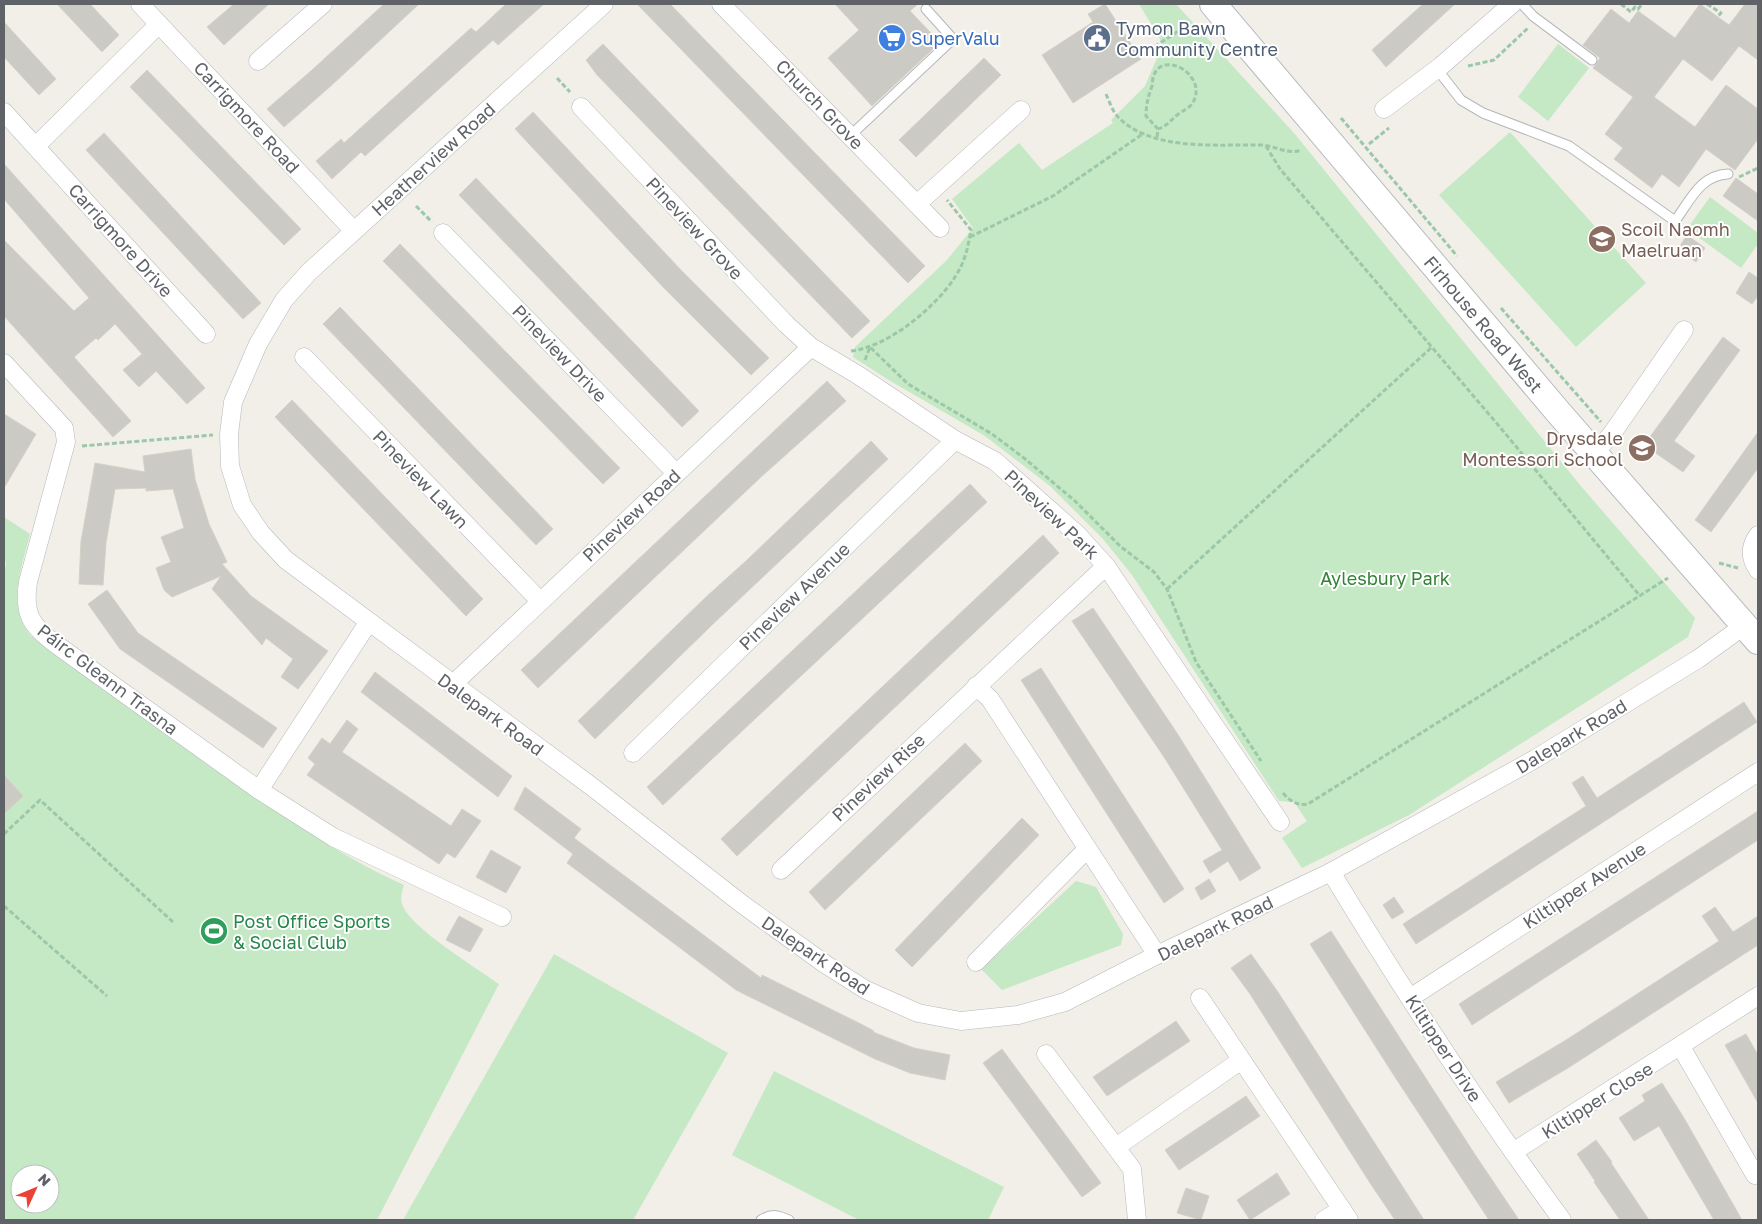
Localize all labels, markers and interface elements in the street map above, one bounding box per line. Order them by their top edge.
place label: Tymon Bawn Community Centre [1116,17,1278,60]
supermarket icon: SuperValu [877,23,907,53]
public building icon: Tymon Bawn Community Centre [1082,23,1112,53]
place label: SuperValu [911,27,1000,49]
street label: Church Grove [772,54,868,154]
street label: Carrigmore Road [190,56,304,178]
street label: Heatherview Road [367,98,499,220]
street label: Pineview Grove [642,172,748,284]
street label: Carrigmore Drive [64,179,178,301]
place label: Scoil Naomh Maelruan [1621,218,1730,261]
school or university icon: Scoil Naomh Maelruan [1587,224,1617,254]
street label: Firhouse Road West [1420,251,1548,397]
street label: Pineview Drive [508,300,612,406]
street label: Pineview Lawn [369,425,473,533]
place label: Drysdale Montessori School [1462,427,1623,470]
school or university icon: Drysdale Montessori School [1627,433,1657,463]
street label: Pineview Road [577,464,685,566]
street label: Pineview Park [1000,465,1104,563]
street label: Pineview Avenue [734,538,854,654]
park label: Aylesbury Park [1320,567,1450,589]
street label: Páirc Gleann Trasna [33,619,183,739]
street label: Dalepark Road [434,668,548,760]
street label: Dalepark Road [1511,694,1631,778]
street label: Pineview Rise [827,728,929,826]
street label: Kiltipper Avenue [1518,837,1650,933]
street label: Dalepark Road [1154,891,1276,965]
place label: Post Office Sports & Social Club [233,910,390,953]
street label: Dalepark Road [758,911,874,999]
sports icon: Post Office Sports & Social Club [199,916,229,946]
street label: Kiltipper Drive [1401,990,1487,1106]
street label: Kiltipper Close [1537,1057,1657,1143]
north arrow [10,1164,60,1214]
text: N [35,1170,55,1189]

